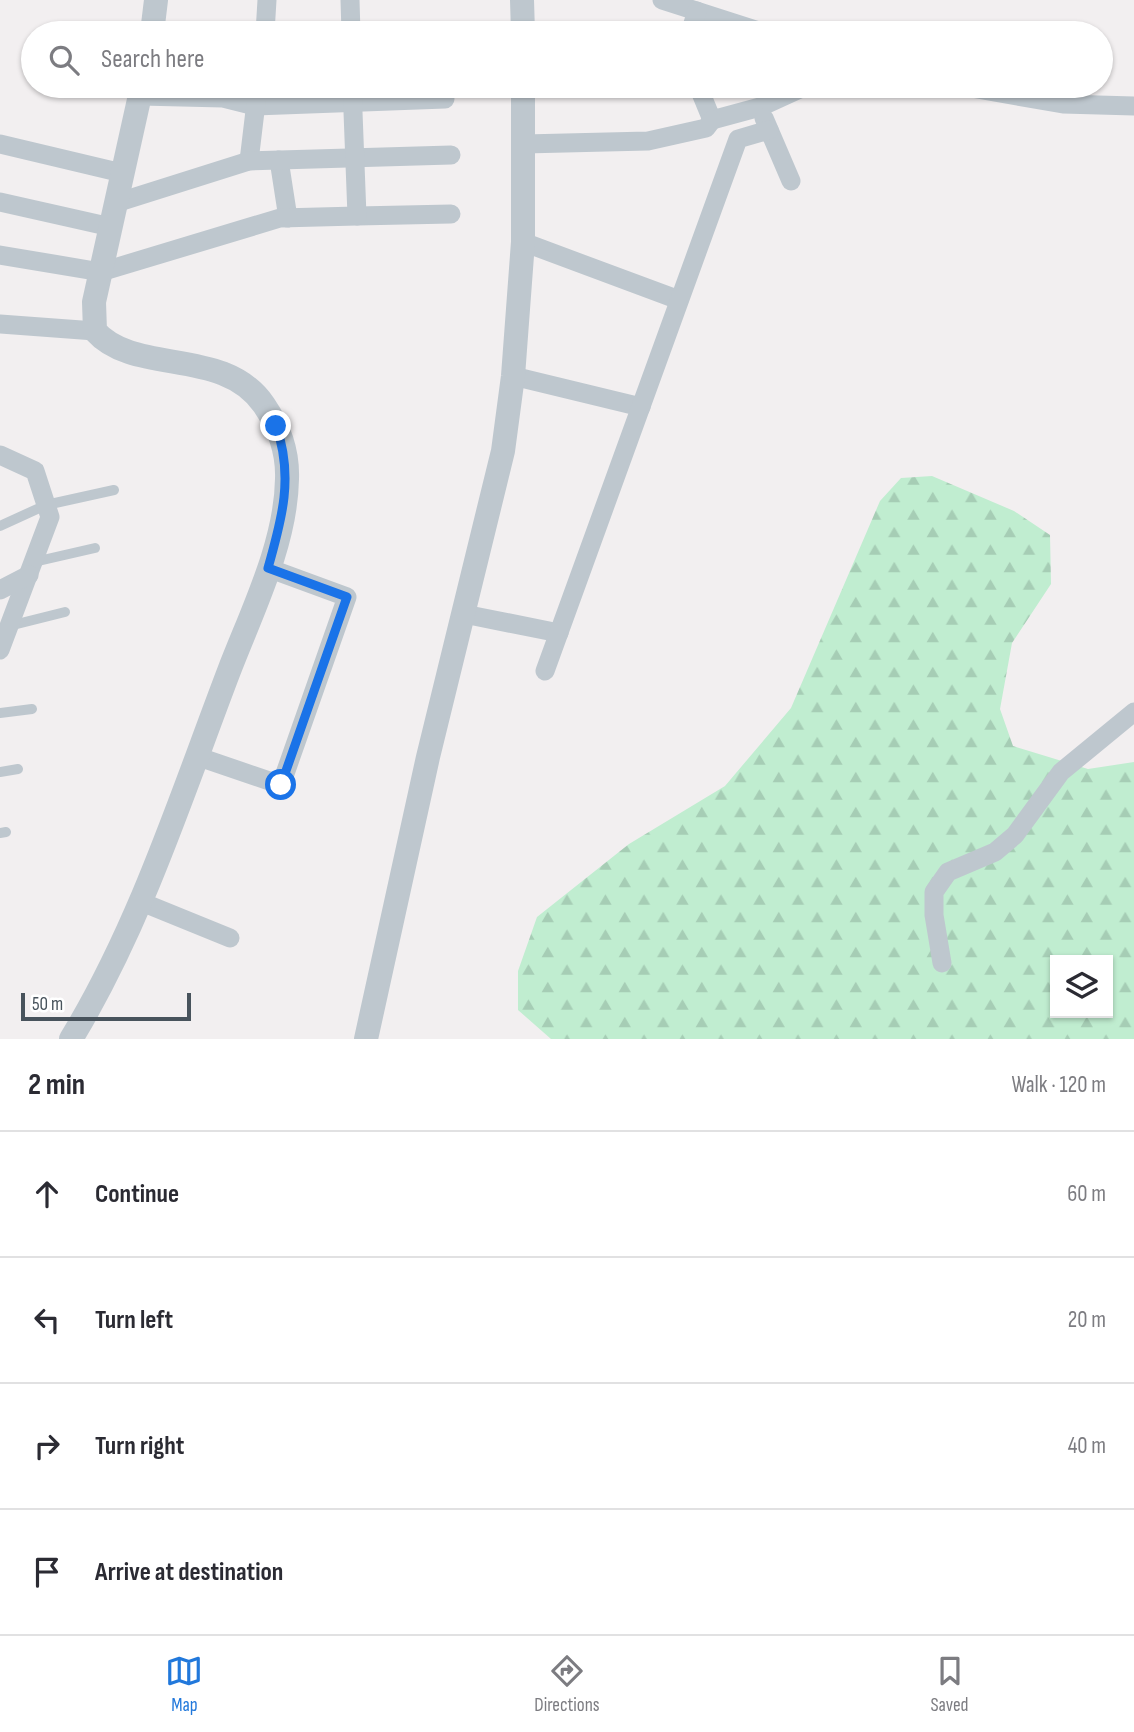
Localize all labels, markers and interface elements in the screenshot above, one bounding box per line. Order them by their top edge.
search box [21,21,1113,98]
icon: search [45,41,83,79]
text: Search here [101,44,204,75]
route end [260,410,291,441]
route start [265,769,296,800]
map controls [1050,955,1113,1018]
button: layers [1050,955,1113,1018]
scale bar [21,990,191,1022]
text: 50 m [32,993,63,1016]
text: 2 min [28,1067,85,1103]
text: Walk · 120 m [1011,1071,1106,1099]
icon: ahead [28,1175,66,1213]
text: Continue [95,1179,179,1210]
text: 60 m [1067,1180,1106,1208]
icon: left [28,1301,66,1339]
text: Turn left [95,1305,173,1336]
text: 20 m [1068,1306,1106,1334]
icon: right [28,1427,66,1465]
text: Turn right [95,1431,184,1462]
text: 40 m [1068,1432,1106,1460]
icon: arrive [28,1553,66,1591]
text: Arrive at destination [95,1557,283,1588]
tab: Map [165,1652,203,1717]
tab: Directions [534,1652,600,1717]
tab: Saved [930,1652,969,1717]

